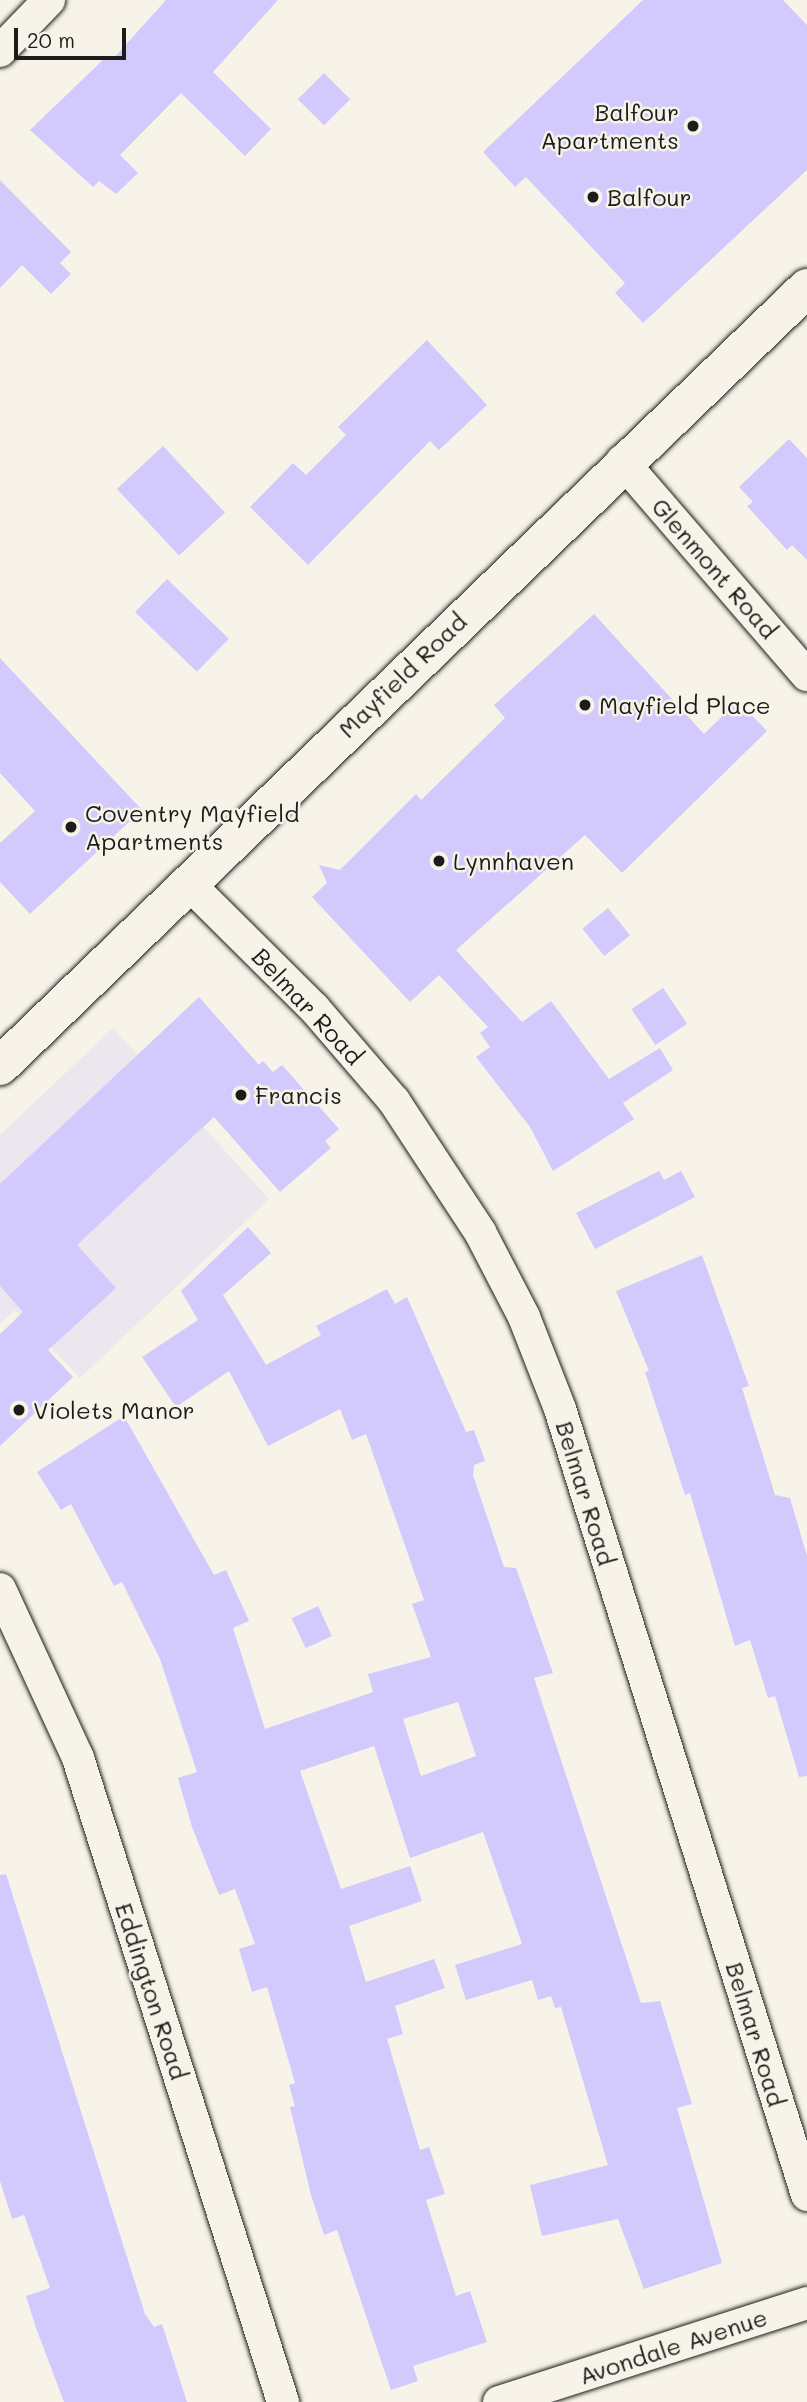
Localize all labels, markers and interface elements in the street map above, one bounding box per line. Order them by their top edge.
scale bar [18,14,130,58]
text: 20 m [27,26,75,53]
place label: Balfour Apartments [541,98,679,154]
marker: Balfour Apartments [685,118,701,134]
place label: Balfour [607,183,692,211]
marker: Balfour [585,189,601,205]
street label: Glenmont Road [646,492,784,644]
street label: Mayfield Road [332,607,472,743]
place label: Mayfield Place [599,691,771,719]
marker: Mayfield Place [577,697,593,713]
place label: Coventry Mayfield Apartments [85,799,299,855]
marker: Coventry Mayfield Apartments [63,819,79,835]
place label: Lynnhaven [453,847,574,875]
marker: Lynnhaven [431,853,447,869]
street label: Belmar Road [247,942,369,1070]
place label: Francis [255,1081,342,1109]
marker: Francis [233,1087,249,1103]
place label: Violets Manor [33,1396,194,1424]
marker: Violets Manor [11,1402,27,1418]
street label: Belmar Road [550,1417,622,1569]
street label: Eddington Road [110,1899,194,2083]
street label: Belmar Road [720,1958,792,2110]
street label: Avondale Avenue [575,2302,771,2390]

